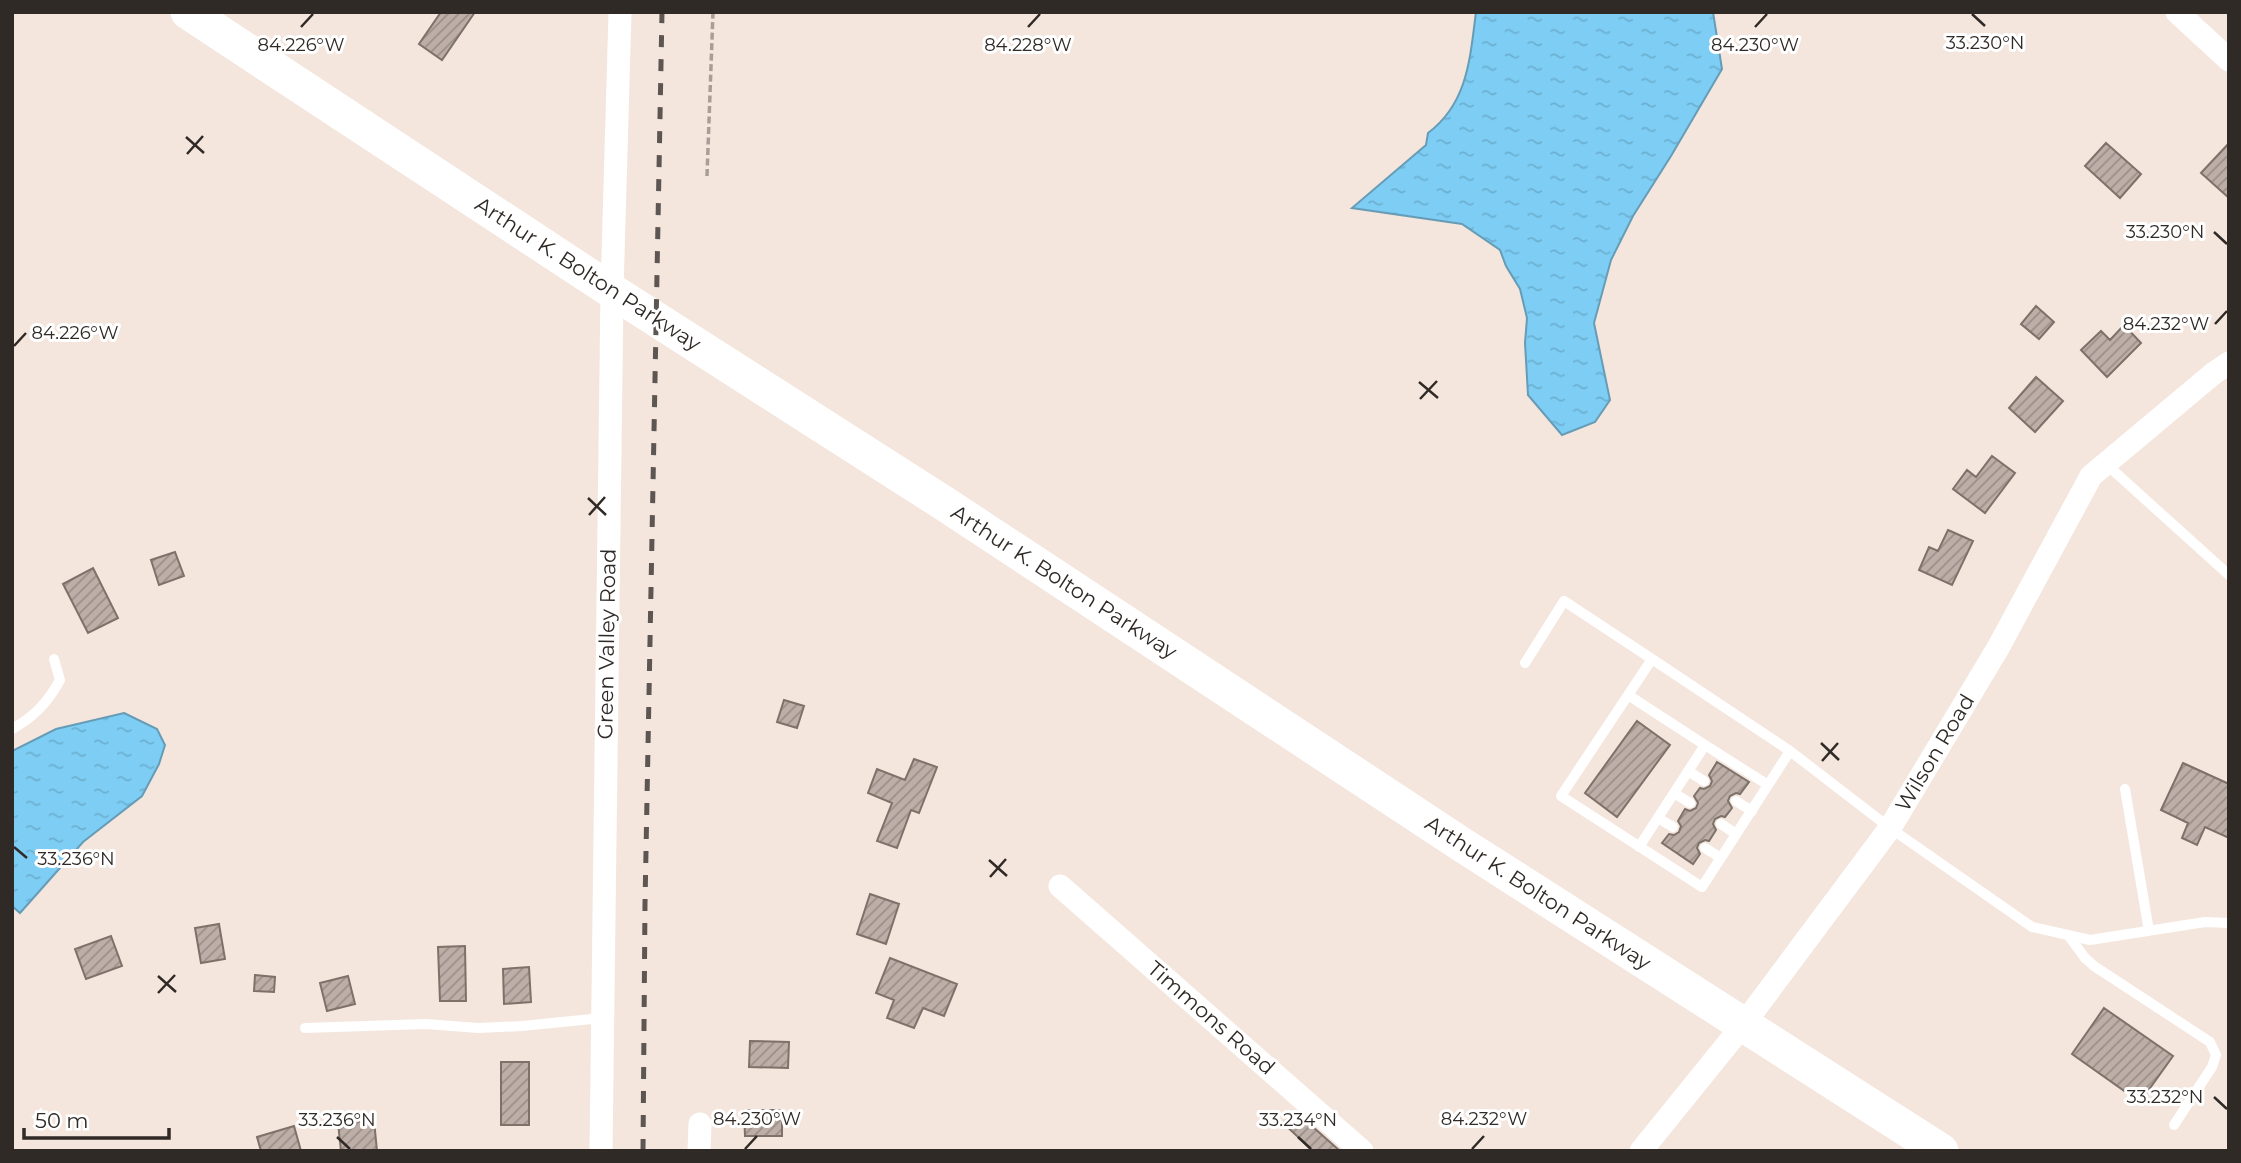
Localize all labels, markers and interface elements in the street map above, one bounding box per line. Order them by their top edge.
text: 33.230°N [1946,32,2024,54]
text: 84.226°W [258,34,344,56]
text: 84.228°W [984,34,1072,56]
text: 84.230°W [1711,34,1799,56]
street label: Arthur K. Bolton Parkway [471,191,706,356]
text: 33.230°N [2126,221,2204,243]
text: 84.232°W [2123,313,2209,335]
text: 84.226°W [32,322,118,344]
street label: Arthur K. Bolton Parkway [947,499,1182,664]
street label: Green Valley Road [592,548,621,740]
street label: Wilson Road [1890,690,1979,816]
street label: Arthur K. Bolton Parkway [1421,810,1656,975]
text: 33.236°N [37,848,115,870]
street label: Timmons Road [1143,956,1280,1080]
text: 33.232°N [2127,1086,2203,1108]
scale bar [24,1096,170,1140]
text: 50 m [35,1108,89,1133]
text: 84.230°W [713,1108,801,1130]
text: 84.232°W [1441,1108,1527,1130]
text: 33.236°N [298,1109,376,1131]
text: 33.234°N [1259,1109,1337,1131]

